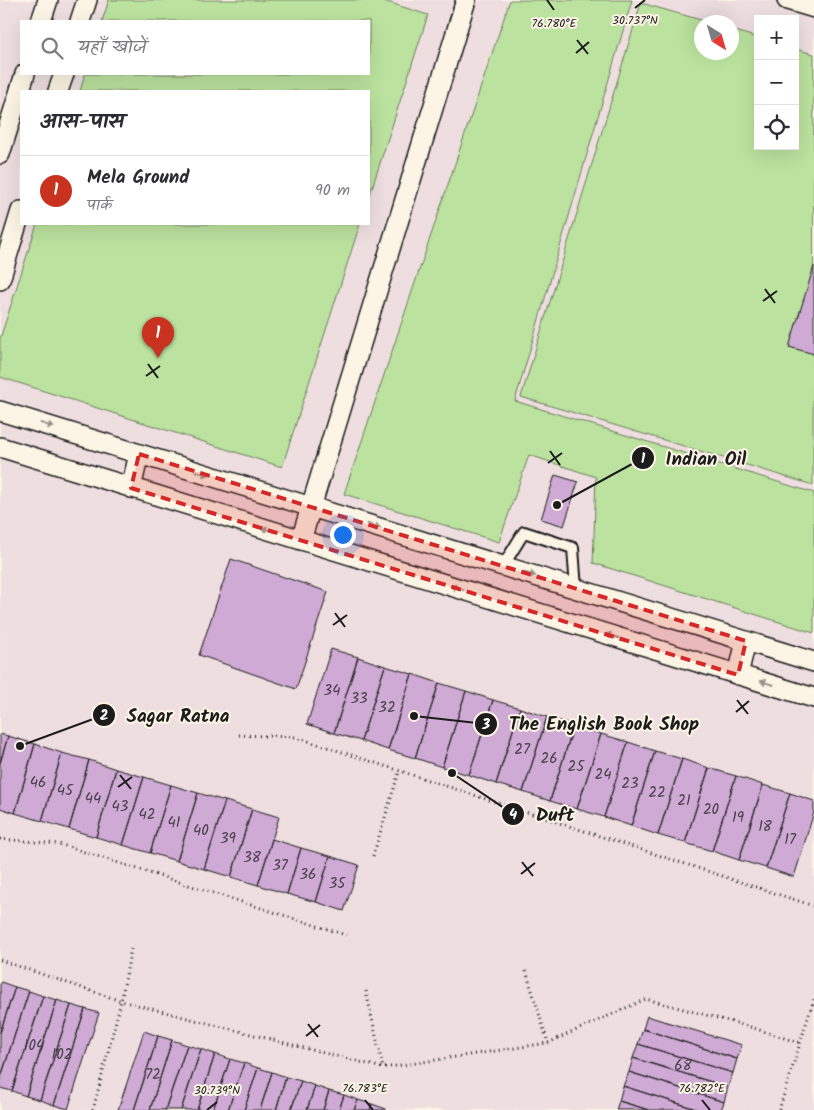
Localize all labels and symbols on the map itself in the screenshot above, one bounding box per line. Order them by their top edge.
text: 30.737°N [612,11,658,30]
text: 76.780°E [532,14,577,33]
north arrow [694,15,739,60]
pin: 1 [142,317,174,358]
one-way arrow [39,422,54,430]
callout: Indian Oil [631,441,757,475]
text: Indian Oil [666,445,747,475]
text: 1 [641,447,646,471]
one-way arrow [195,470,210,478]
your location [330,522,356,548]
one-way arrow [366,523,381,531]
one-way arrow [260,525,275,533]
one-way arrow [522,571,537,579]
one-way arrow [449,584,464,591]
one-way arrow [604,631,619,639]
house number: 34 [324,679,340,703]
one-way arrow [760,679,775,687]
house number: 33 [350,687,368,711]
house number: 32 [378,696,396,720]
callout: Sagar Ratna [91,698,239,732]
text: Sagar Ratna [126,702,230,732]
text: 2 [100,704,109,728]
callout: The English Book Shop [473,707,709,741]
text: The English Book Shop [509,710,699,740]
text: 3 [481,713,490,737]
house number: 27 [514,738,531,762]
house number: 26 [540,747,558,771]
house number: 25 [568,755,585,779]
house number: 24 [595,763,611,787]
house number: 46 [30,771,46,795]
house number: 23 [621,772,639,796]
house number: 45 [57,779,74,803]
house number: 22 [648,781,666,805]
house number: 44 [85,787,101,811]
house number: 21 [677,789,691,813]
house number: 43 [112,795,129,819]
callout: Duft [501,797,584,831]
house number: 20 [703,798,720,822]
text: Duft [536,801,575,831]
house number: 42 [139,803,155,827]
text: 4 [509,803,517,827]
house number: 19 [732,806,745,830]
house number: 41 [168,811,181,835]
house number: 18 [758,815,773,839]
house number: 40 [193,819,209,843]
house number: 39 [220,827,237,851]
house number: 17 [784,828,797,852]
house number: 38 [243,846,262,870]
house number: 37 [272,854,289,878]
house number: 36 [300,863,316,887]
house number: 35 [329,872,346,896]
house number: 104 [24,1034,44,1058]
house number: 102 [52,1043,72,1067]
house number: 68 [674,1054,693,1078]
house number: 72 [145,1063,161,1087]
text: 76.783°E [342,1079,389,1098]
text: 76.782°E [679,1079,726,1098]
text: 30.739°N [194,1081,240,1100]

